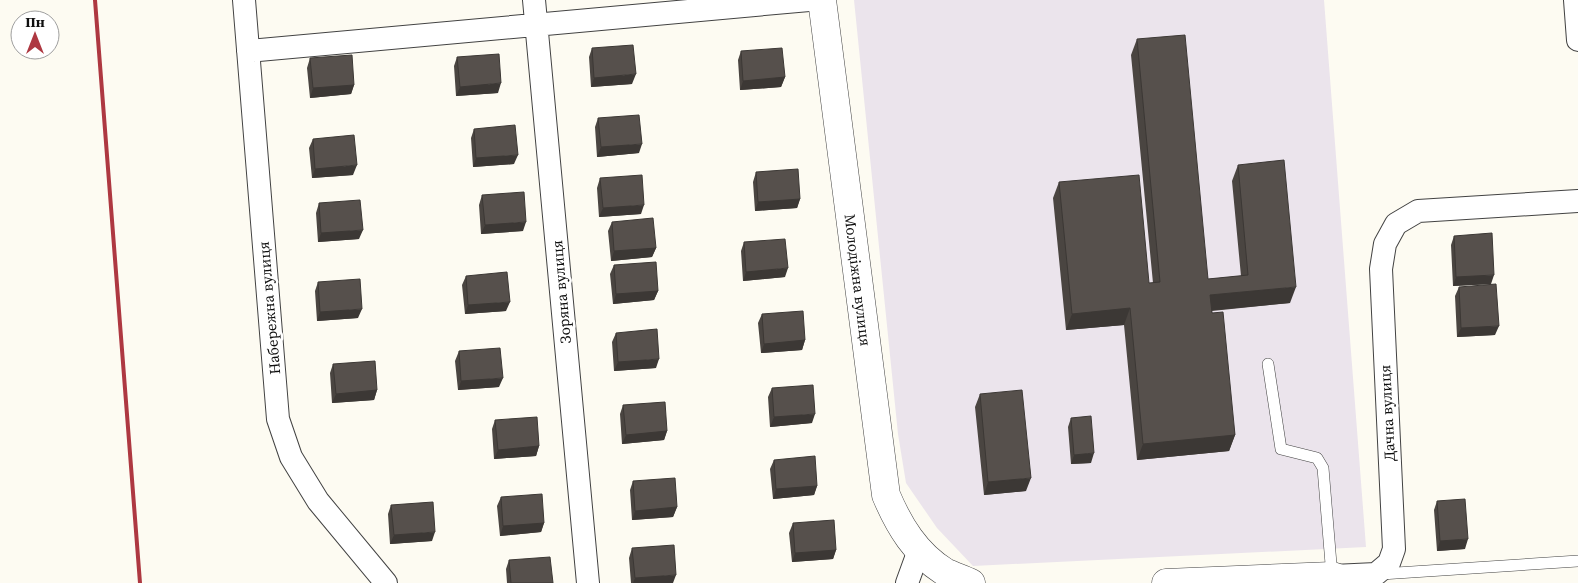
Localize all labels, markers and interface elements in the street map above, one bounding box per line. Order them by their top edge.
north arrow [10,10,60,60]
text: Пн [25,12,45,32]
street label: Молодіжна вулиця [839,213,877,347]
street label: Зоряна вулиця [546,239,576,345]
street label: Набережна вулиця [253,241,285,375]
street label: Дачна вулиця [1374,364,1400,462]

